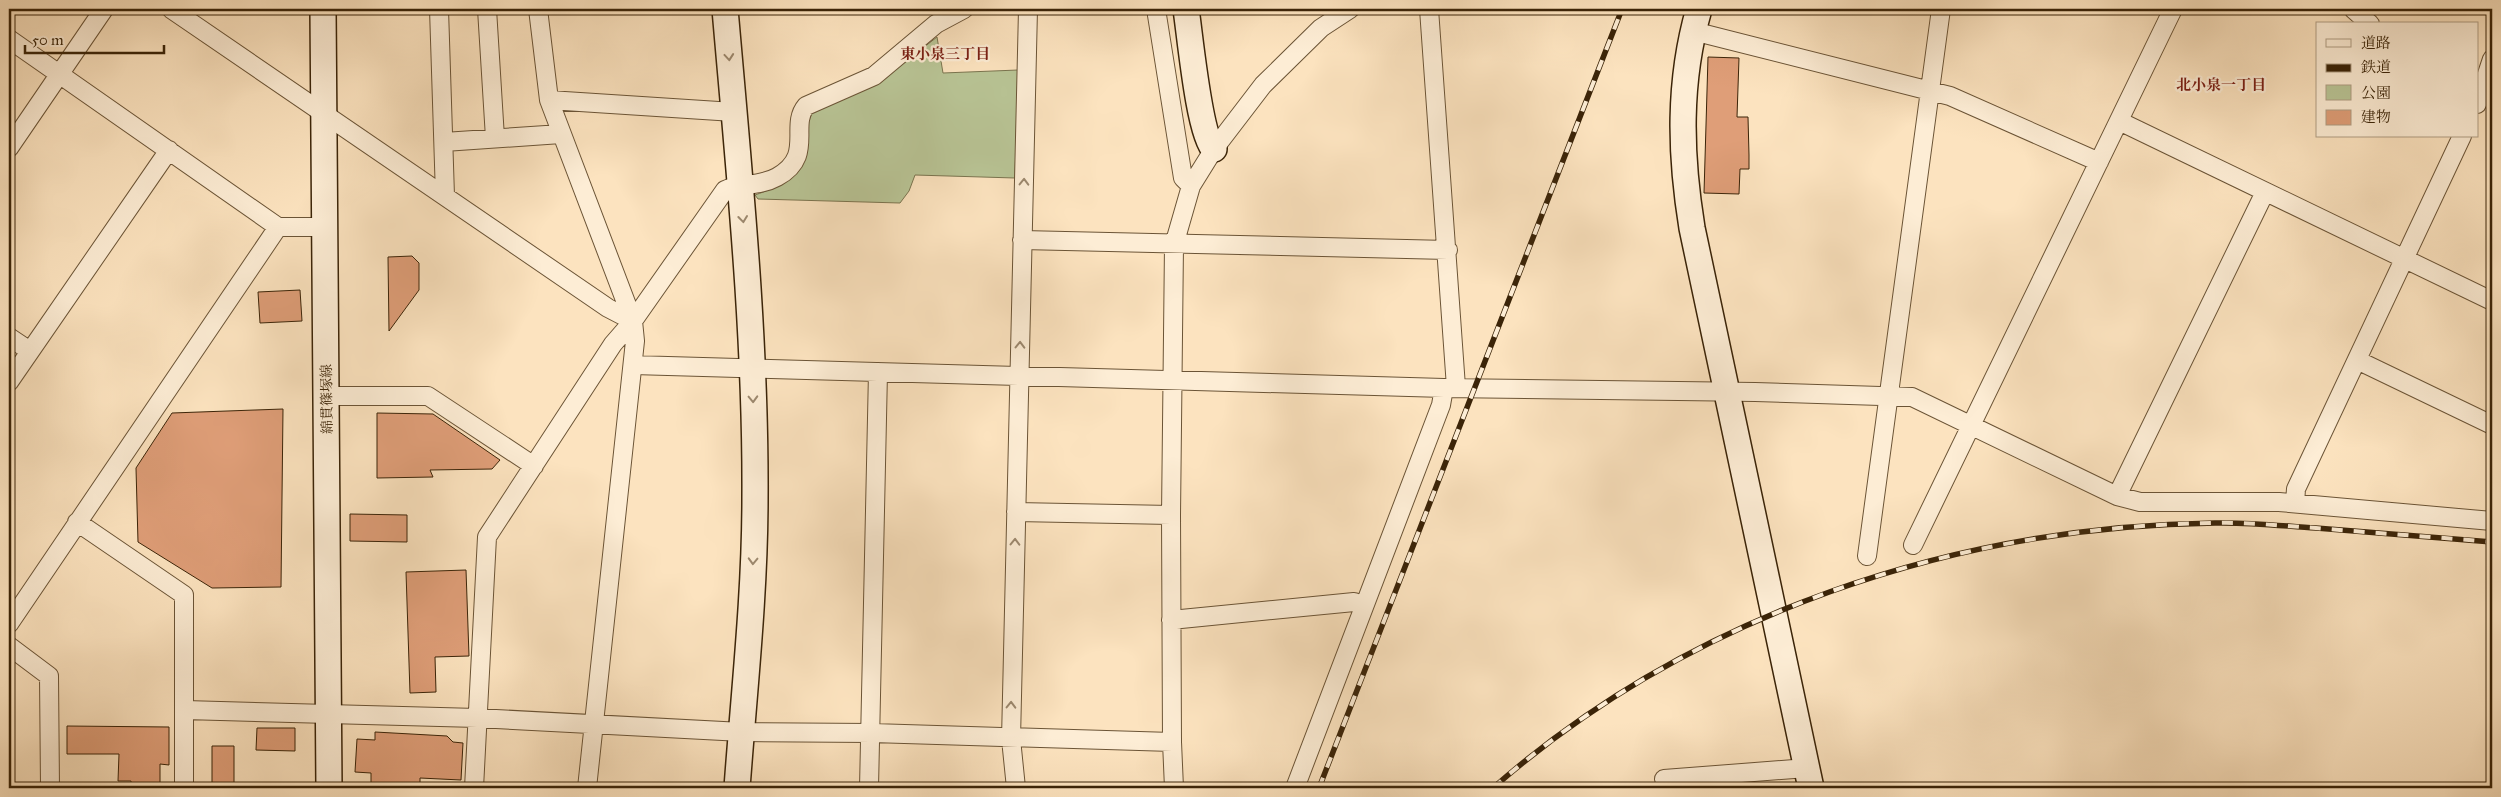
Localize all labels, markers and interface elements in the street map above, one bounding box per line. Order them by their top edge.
scale bar [25,22,164,54]
legend [2316,22,2478,138]
text: 50 m [32,31,64,49]
text: 道路 [2361,34,2391,52]
district label: 東小泉三丁目 [900,45,990,63]
one-way arrow [723,54,734,62]
text: 鉄道 [2361,58,2391,76]
district label: 北小泉一丁目 [2176,76,2266,94]
text: 公園 [2361,84,2391,102]
text: 建物 [2361,108,2391,126]
one-way arrow [1018,178,1029,186]
one-way arrow [737,215,748,223]
one-way arrow [1015,341,1025,348]
street label: 綿貫篠塚線 [318,364,336,434]
one-way arrow [747,395,758,403]
one-way arrow [1010,538,1021,546]
one-way arrow [748,558,758,566]
one-way arrow [1006,701,1017,709]

